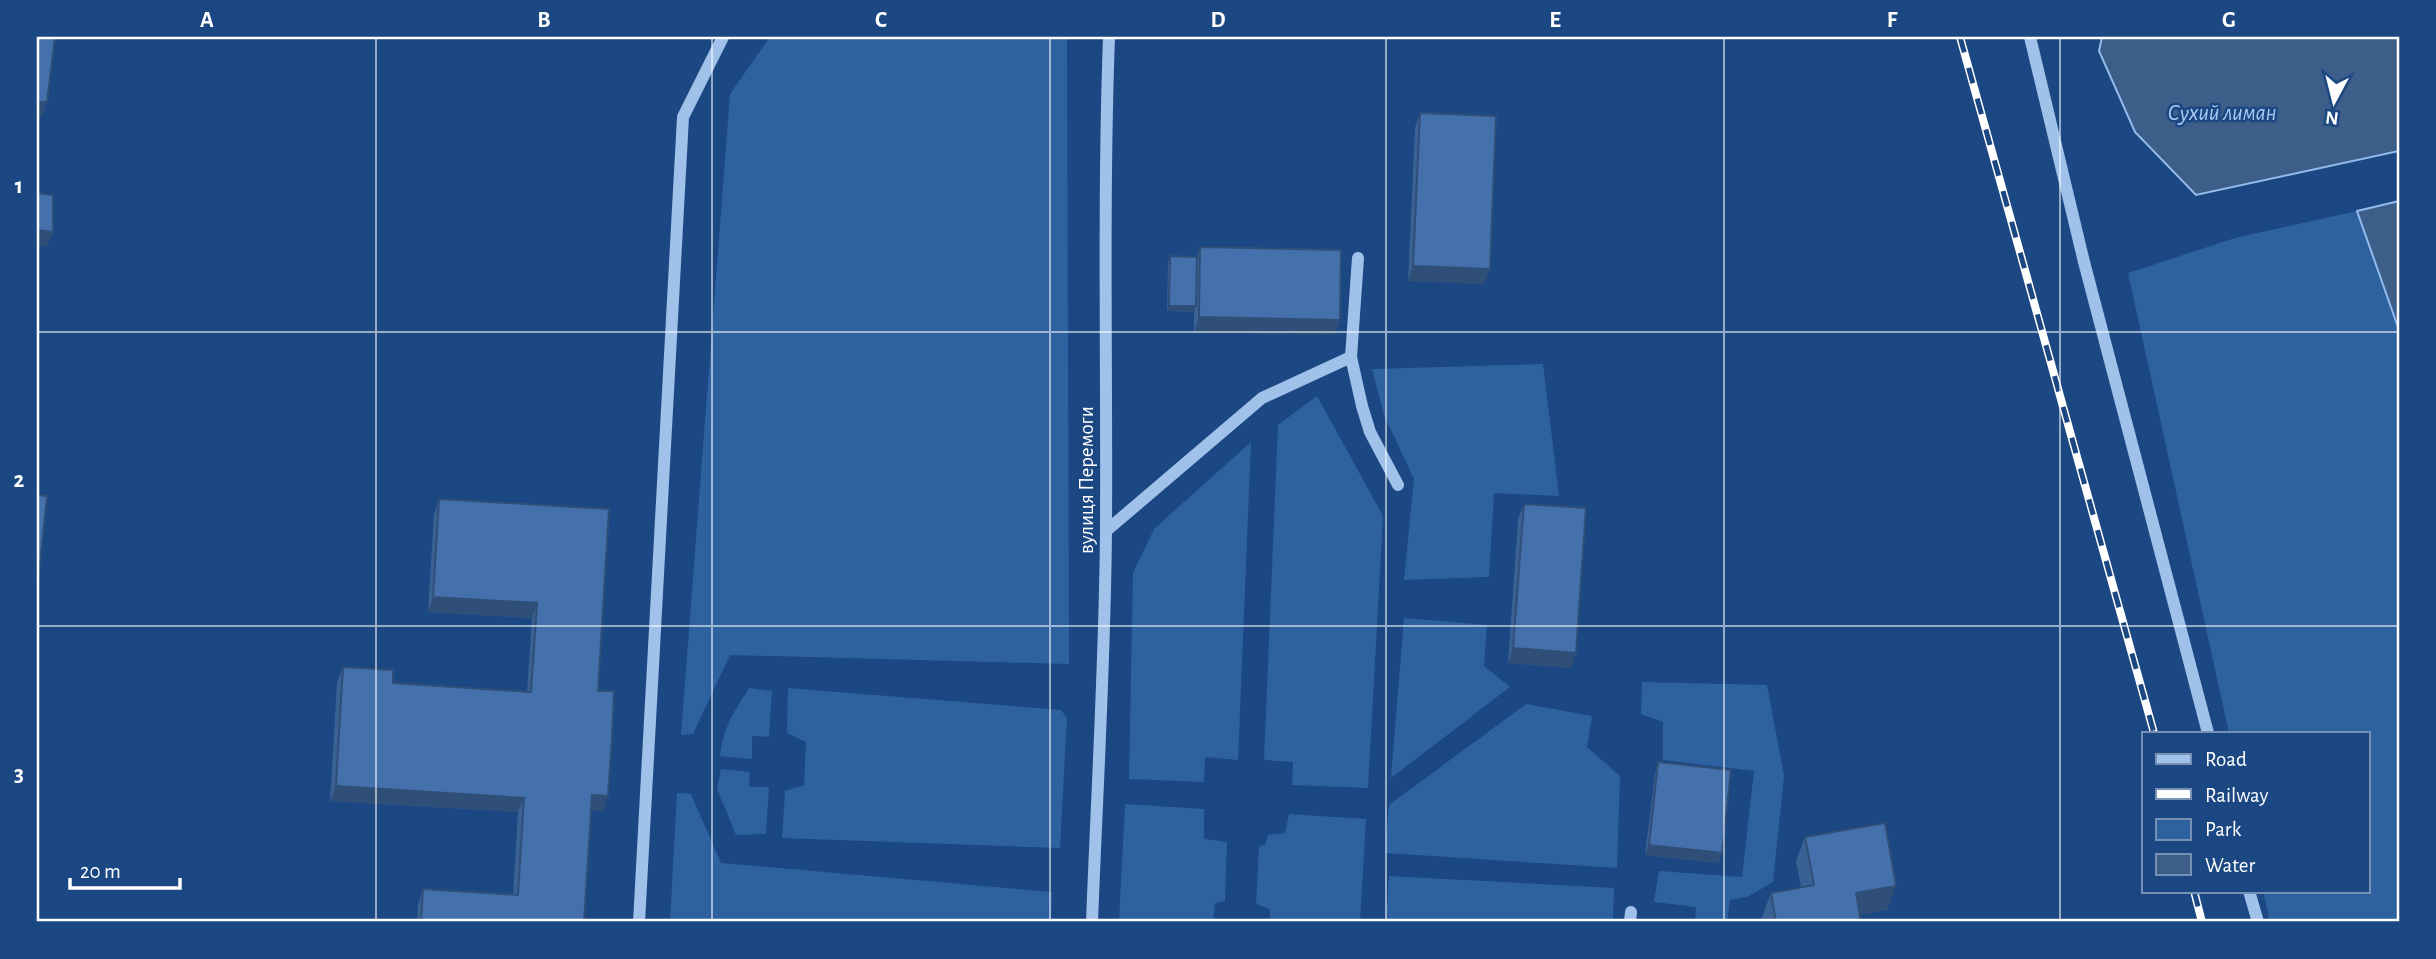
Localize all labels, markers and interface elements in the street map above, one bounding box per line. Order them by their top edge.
text: A [200,9,214,32]
text: B [537,9,551,32]
text: C [875,9,887,32]
text: D [1210,9,1226,32]
text: E [1549,9,1561,32]
text: F [1887,9,1898,32]
text: G [2222,9,2236,32]
north arrow [2300,66,2370,136]
water label: Сухий лиман [2168,102,2276,125]
text: N [2324,107,2340,128]
text: 1 [15,175,23,198]
street label: вулиця Перемоги [1076,406,1097,554]
text: 2 [14,469,25,492]
legend [2142,732,2370,892]
text: Road [2205,749,2247,770]
text: 3 [14,763,24,786]
text: Railway [2205,785,2268,806]
text: Park [2205,819,2242,840]
scale bar [70,847,180,891]
text: Water [2205,855,2255,876]
text: 20 m [80,861,121,882]

